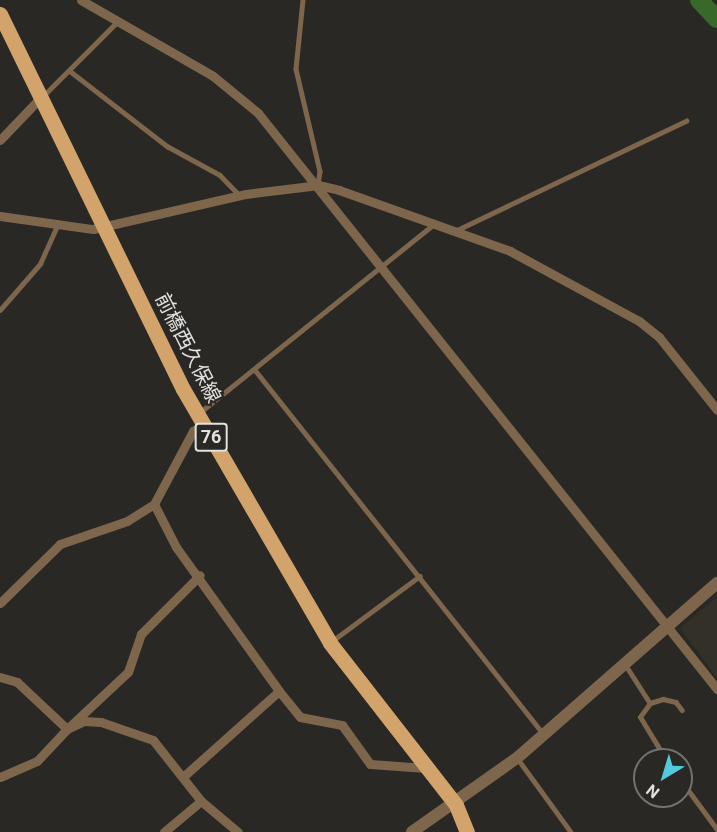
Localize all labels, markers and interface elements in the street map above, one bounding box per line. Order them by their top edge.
street label: 前橋西久保線 [150,289,226,407]
road number: 76 [194,422,228,452]
north arrow [633,748,693,808]
text: N [643,780,663,802]

